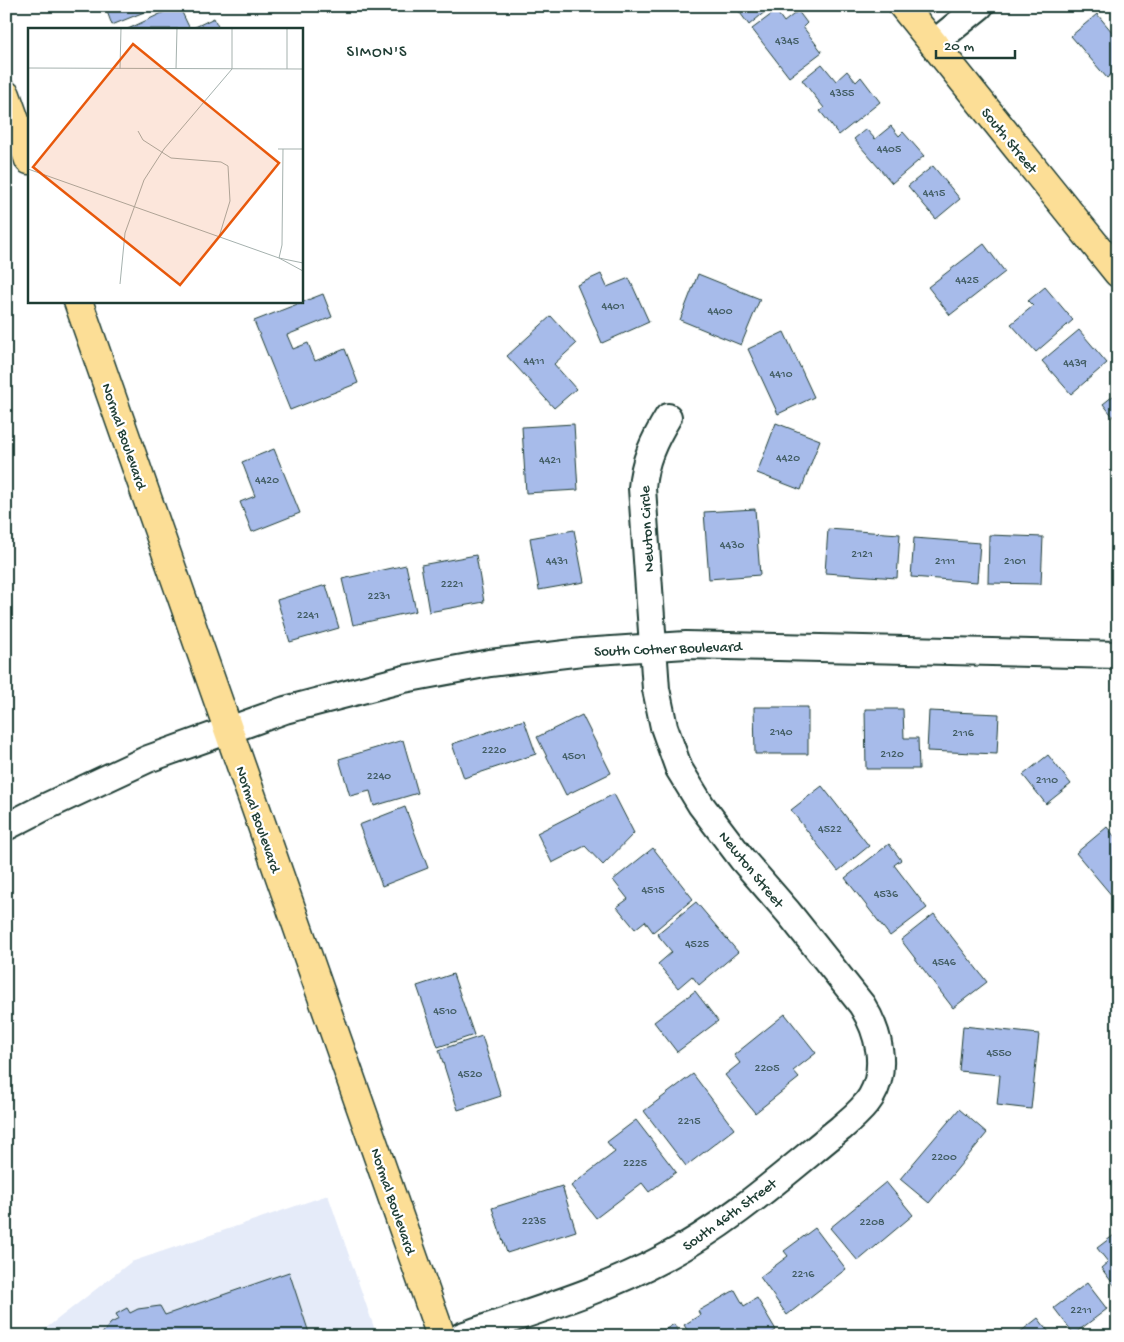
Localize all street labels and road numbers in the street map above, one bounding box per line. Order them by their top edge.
street label: South Street [976,105,1042,179]
street label: Normal Boulevard [96,381,150,493]
street label: Newton Circle [637,485,659,573]
street label: South Cotner Boulevard [594,638,743,662]
street label: Normal Boulevard [230,764,284,876]
street label: Newton Street [714,828,788,914]
street label: Normal Boulevard [365,1146,419,1258]
street label: South 46th Street [680,1174,782,1256]

